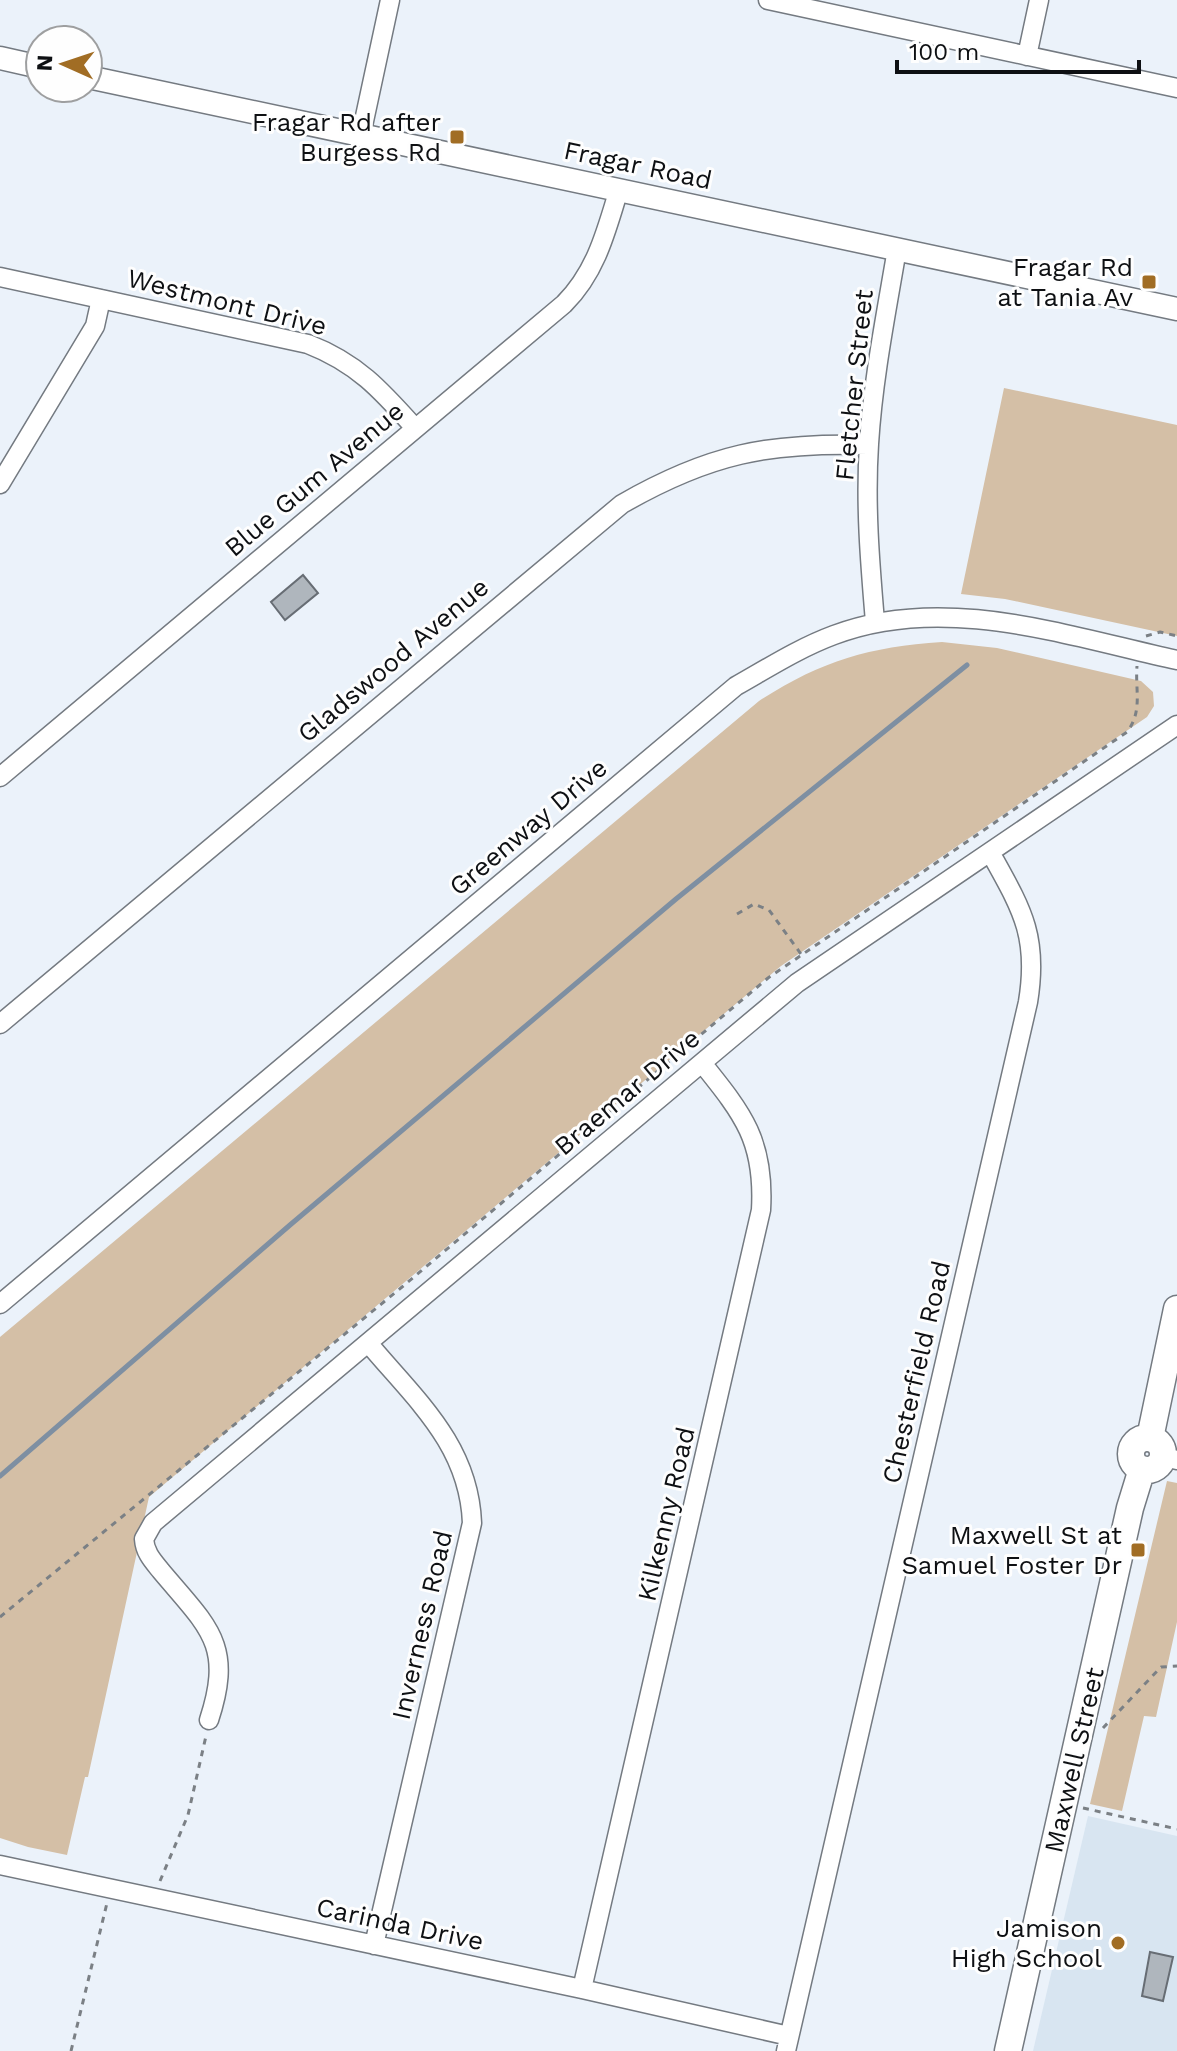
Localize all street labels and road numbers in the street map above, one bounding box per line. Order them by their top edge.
street label: Fragar Road [561,135,715,195]
street label: Westmont Drive [124,263,330,341]
street label: Fletcher Street [829,288,879,482]
street label: Blue Gum Avenue [218,395,410,563]
street label: Gladswood Avenue [292,572,494,748]
street label: Greenway Drive [443,752,613,902]
street label: Braemar Drive [548,1023,706,1161]
street label: Chesterfield Road [876,1258,956,1486]
street label: Kilkenny Road [631,1424,701,1604]
street label: Inverness Road [386,1527,458,1723]
street label: Maxwell Street [1038,1664,1110,1855]
street label: Carinda Drive [314,1892,486,1956]

